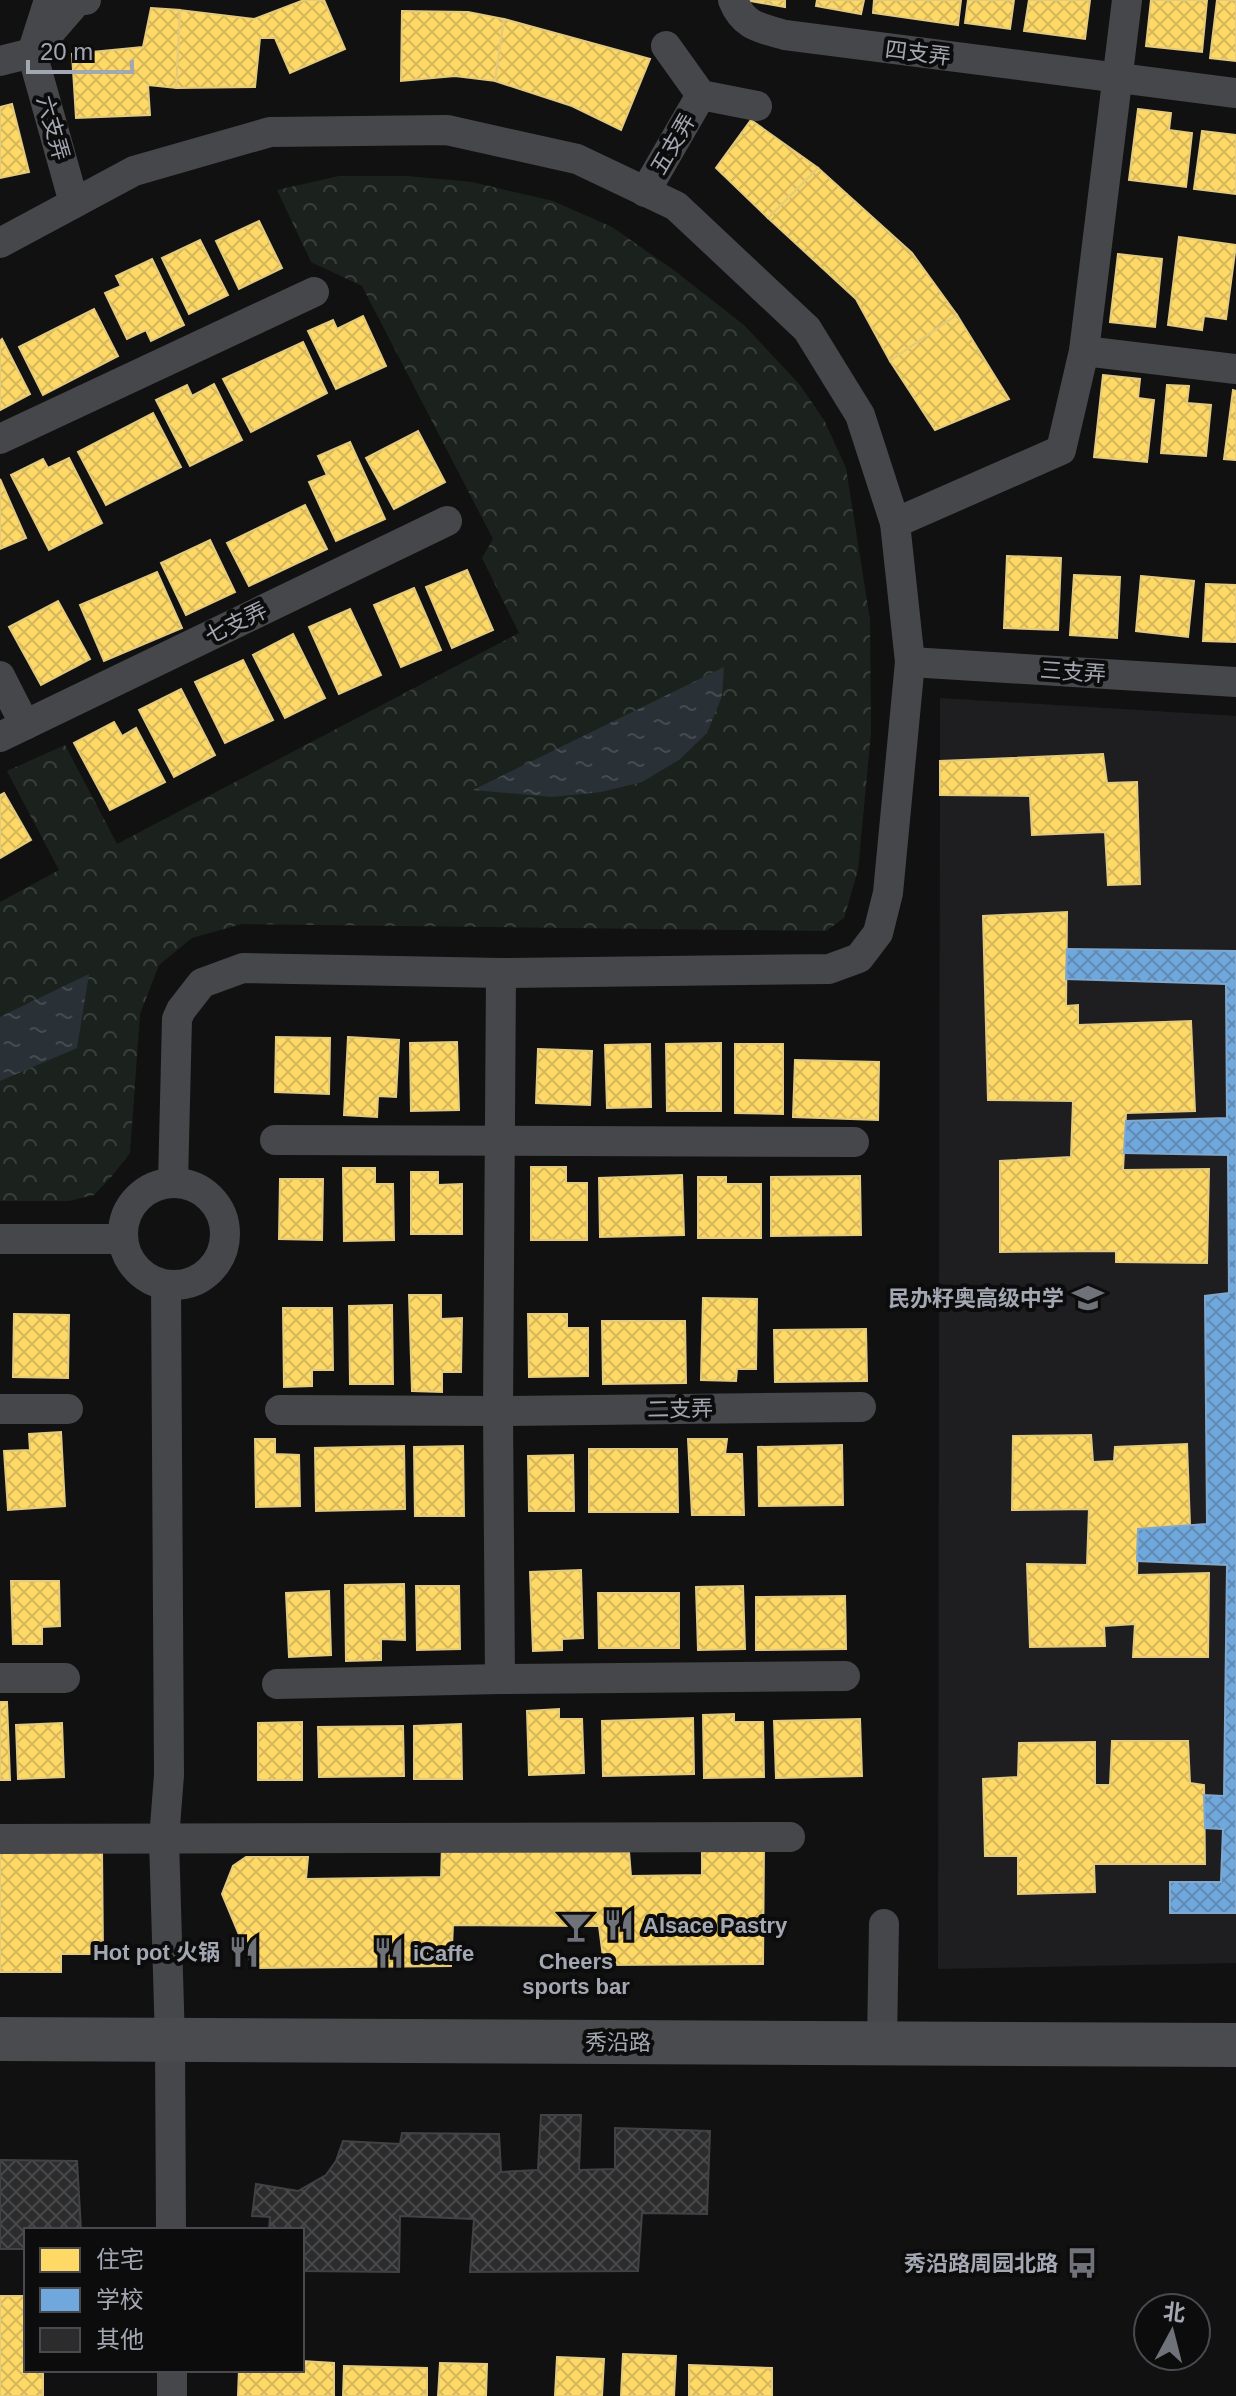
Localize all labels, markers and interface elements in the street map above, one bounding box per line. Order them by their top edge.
scale bar [28,24,132,74]
street label: 四支弄 [884,37,952,69]
text: 20 m [40,38,93,65]
street label: 六支弄 [32,93,74,163]
street label: 五支弄 [646,109,700,179]
street label: 七支弄 [201,597,271,649]
street label: 三支弄 [1039,657,1107,687]
school or university icon: 民办籽奥高级中学 [1071,1281,1105,1315]
place label: 民办籽奥高级中学 [888,1286,1064,1311]
street label: 二支弄 [647,1396,713,1422]
restaurant icon: Alsace Pastry [602,1908,636,1942]
bar icon: Cheers sports bar [559,1910,593,1944]
place label: Alsace Pastry [643,1913,788,1938]
restaurant icon: Hot pot 火锅 [227,1935,261,1969]
restaurant icon: iCaffe [372,1936,406,1970]
place label: Hot pot 火锅 [93,1940,220,1965]
place label: iCaffe [413,1941,474,1966]
place label: Cheers sports bar [522,1949,630,1999]
street label: 秀沿路 [585,2030,651,2055]
legend [24,2228,304,2372]
text: 住宅 [96,2246,144,2273]
bus stop icon: 秀沿路周园北路 [1065,2246,1099,2280]
place label: 秀沿路周园北路 [904,2251,1058,2276]
text: 学校 [96,2286,144,2313]
north arrow [1132,2292,1212,2372]
text: 北 [1162,2299,1187,2326]
text: 其他 [96,2326,144,2353]

